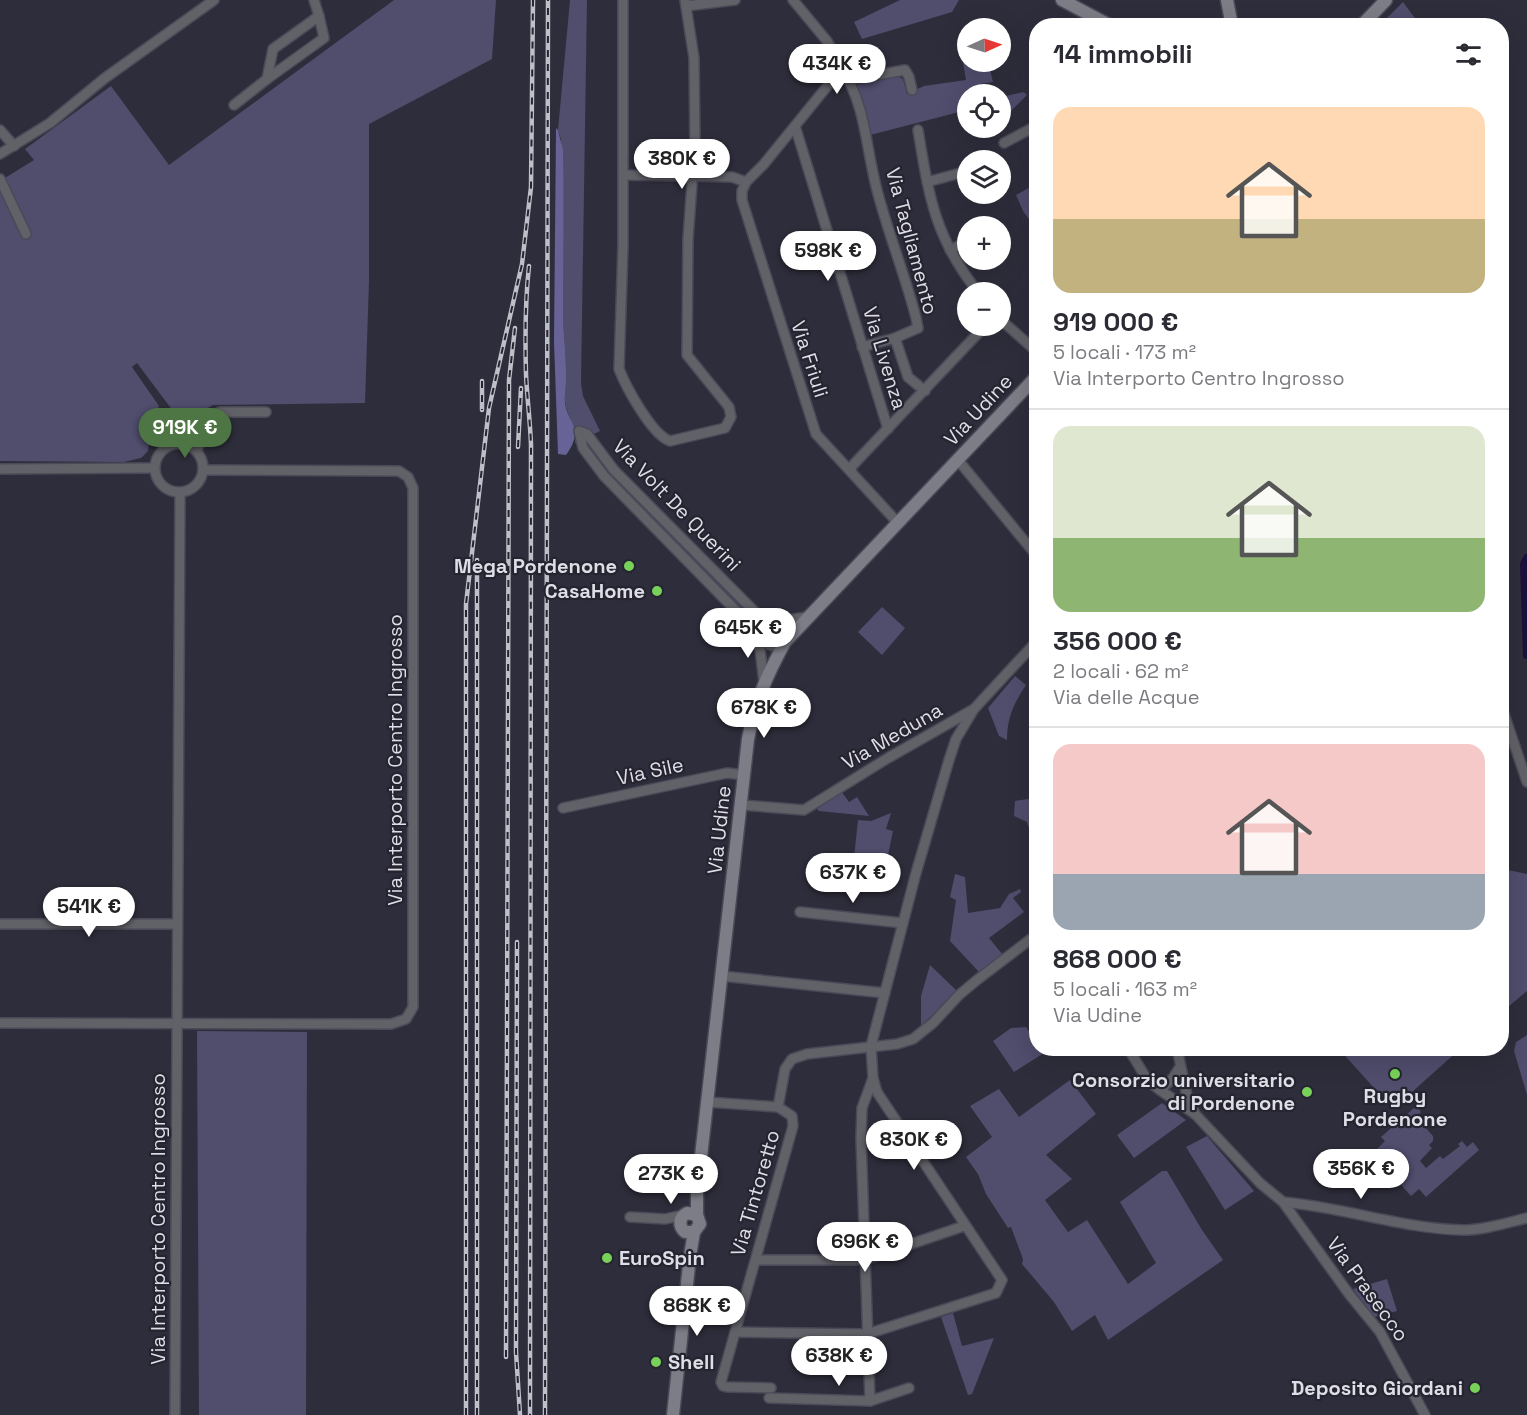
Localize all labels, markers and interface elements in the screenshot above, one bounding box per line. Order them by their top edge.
north arrow [957,18,1011,72]
map controls [957,18,1011,336]
text: 14 immobili [1053,37,1192,71]
icon: filters [1452,38,1485,71]
pin: 434K € [788,44,886,95]
text: 434K € [803,50,871,76]
button: locate [957,84,1011,138]
pin: 380K € [633,139,731,190]
text: 380K € [648,145,716,171]
icon: home [1215,146,1323,254]
button: layers [957,150,1011,204]
street label: Via Tagliamento [880,165,944,317]
button: + [957,216,1011,270]
pin: 598K € [779,231,877,282]
text: 598K € [794,237,862,263]
button: − [957,282,1011,336]
street label: Via Livenza [857,303,913,413]
text: 919 000 € [1053,305,1178,339]
street label: Via Friuli [785,317,835,401]
text: 5 locali · 173 m² [1053,339,1196,365]
text: Via Interporto Centro Ingrosso [1053,365,1345,391]
street label: Via Udine [938,369,1018,451]
pin: 919K € [136,408,234,459]
text: 919K € [153,414,217,440]
street label: Via Volt De Querini [607,433,747,577]
icon: home [1215,465,1323,573]
place label: Mega Pordenone [454,553,617,579]
marker: Mega Pordenone [622,559,636,573]
place label: CasaHome [545,578,645,604]
marker: CasaHome [650,584,664,598]
pin: 645K € [699,608,797,659]
street label: Via Interporto Centro Ingrosso [382,614,408,906]
text: 645K € [714,614,782,640]
text: 356 000 € [1053,624,1182,658]
text: 2 locali · 62 m² [1053,658,1189,684]
text: Via delle Acque [1053,684,1200,710]
pin: 678K € [715,688,813,739]
text: 678K € [731,694,797,720]
street label: Via Meduna [837,697,947,775]
street label: Via Sile [614,751,686,791]
icon: home [1215,783,1323,891]
street label: Via Udine [701,784,737,876]
pin: 637K € [804,853,902,904]
text: 637K € [820,859,886,885]
pin: 541K € [40,887,138,938]
text: 541K € [57,893,121,919]
text: 868 000 € [1053,942,1182,976]
text: 5 locali · 163 m² [1053,976,1197,1002]
text: Via Udine [1053,1002,1142,1028]
place label: Consorzio universitario di Pordenone [1072,1067,1295,1116]
marker: Rugby Pordenone [1388,1067,1402,1081]
street label: Via Interporto Centro Ingrosso [145,1073,171,1365]
place label: Rugby Pordenone [1343,1083,1447,1132]
marker: Consorzio universitario di Pordenone [1300,1085,1314,1099]
pin: 830K € [865,1120,963,1171]
text: 830K € [880,1126,948,1152]
street label: Via Tintoretto [725,1127,785,1259]
pin: 356K € [1312,1149,1410,1200]
pin: 273K € [622,1154,720,1205]
text: 356K € [1327,1155,1395,1181]
text: 273K € [638,1160,704,1186]
pin: 696K € [816,1222,914,1273]
text: 696K € [831,1228,899,1254]
street label: Via Prasecco [1321,1232,1415,1346]
place label: EuroSpin [619,1245,705,1271]
marker: EuroSpin [600,1251,614,1265]
pin: 868K € [648,1286,746,1337]
text: 868K € [663,1292,731,1318]
pin: 638K € [790,1336,888,1387]
text: 638K € [805,1342,873,1368]
place label: Shell [668,1349,715,1375]
marker: Shell [649,1355,663,1369]
place label: Deposito Giordani [1291,1375,1463,1401]
marker: Deposito Giordani [1468,1381,1482,1395]

